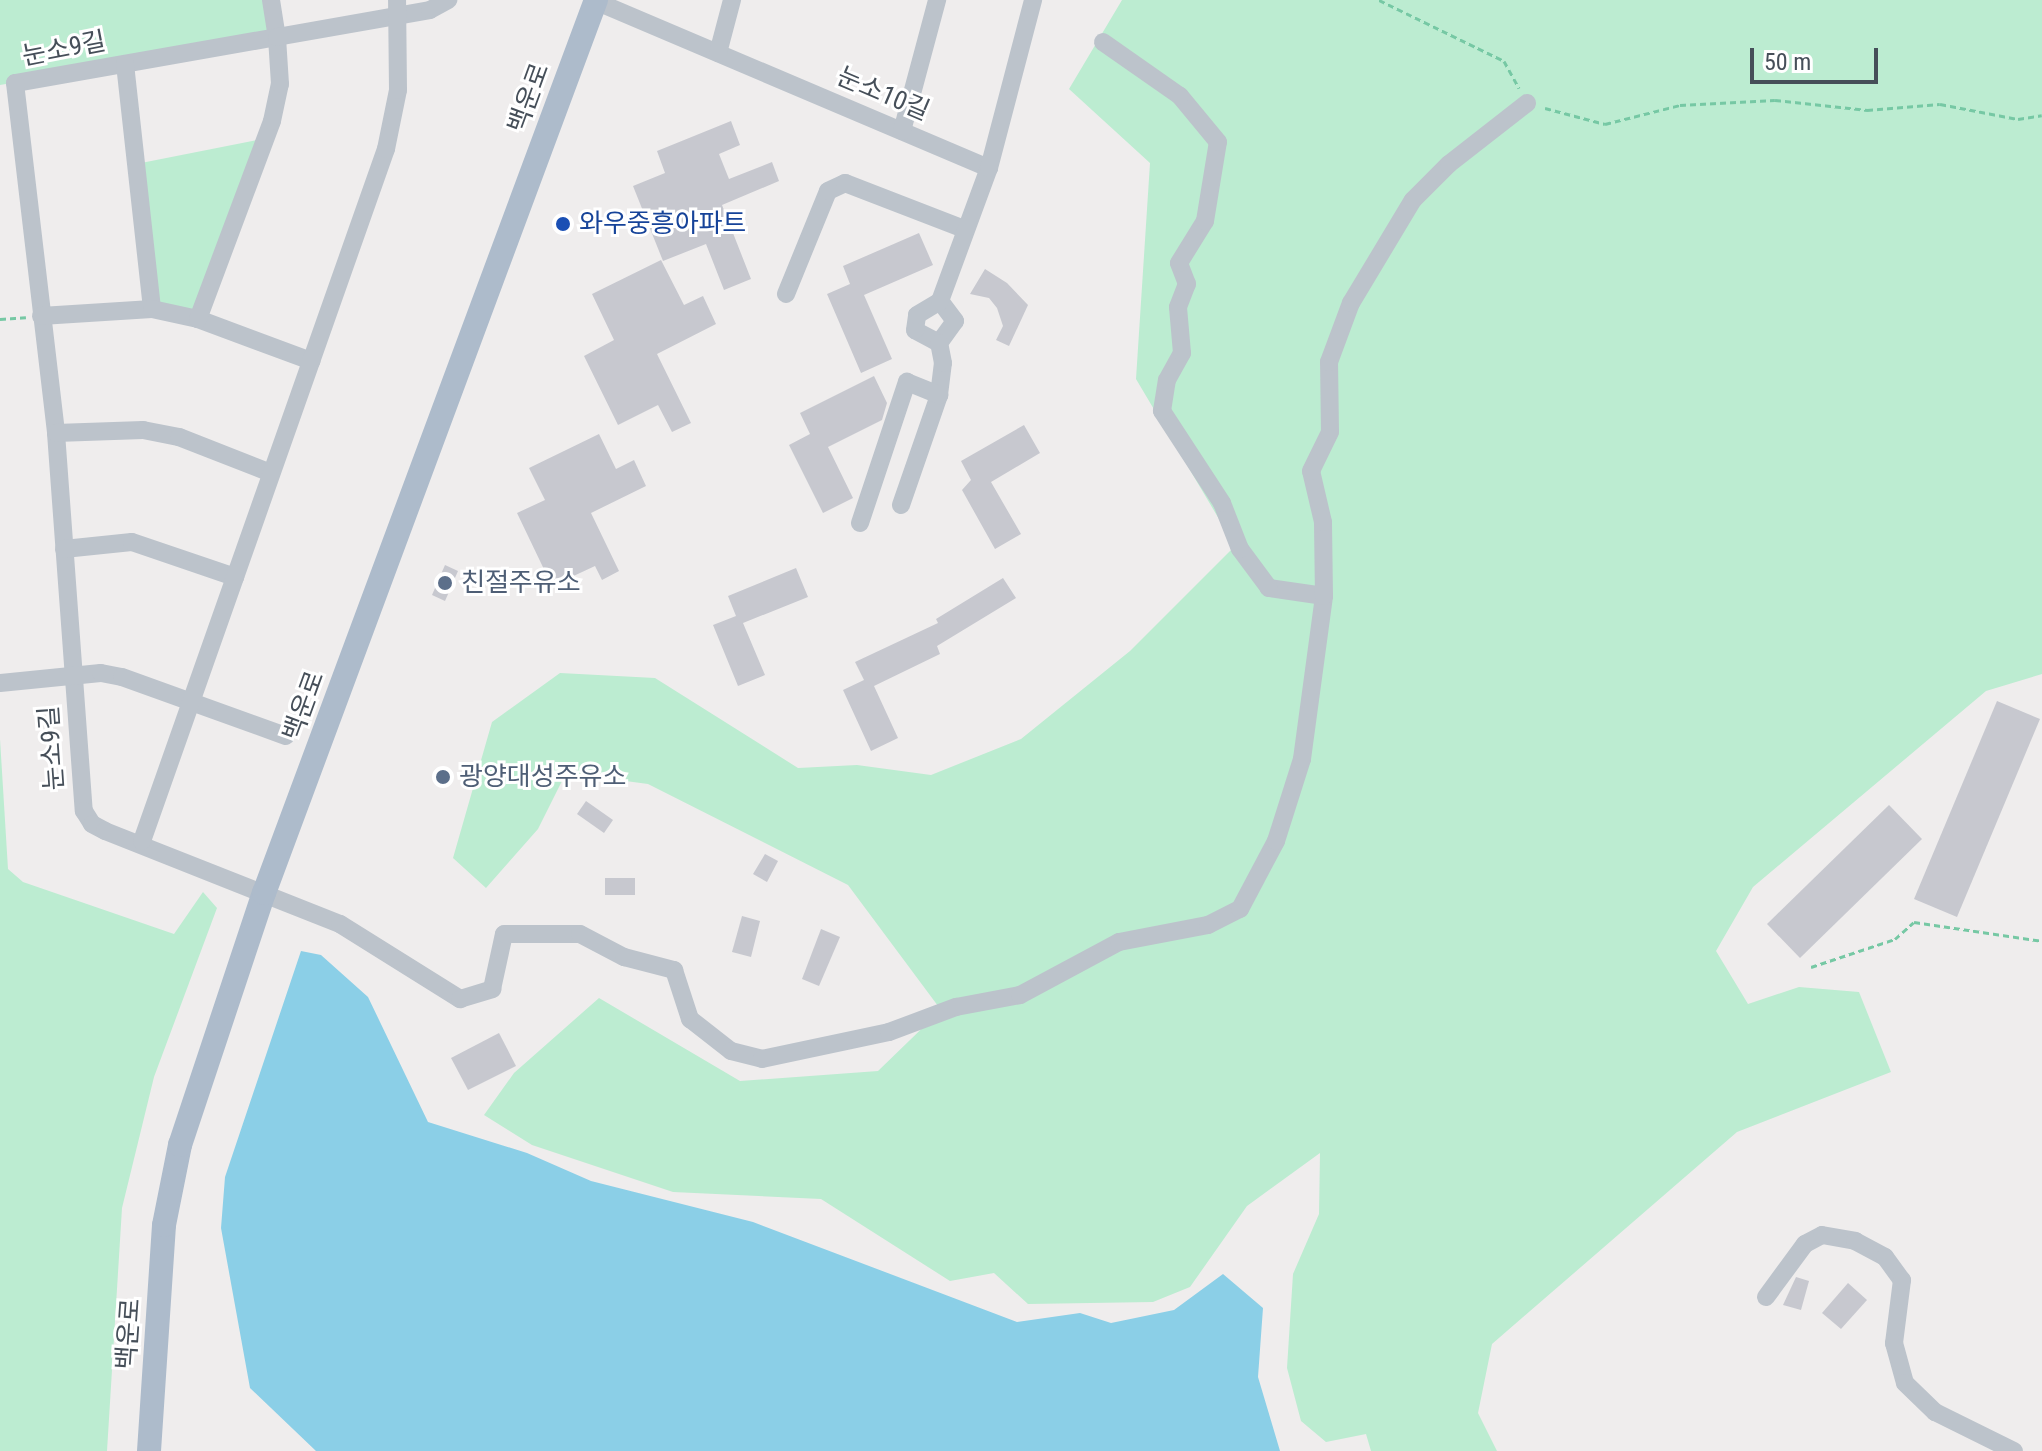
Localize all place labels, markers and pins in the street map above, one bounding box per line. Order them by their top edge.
place label: 와우중흥아파트 [579,208,746,240]
marker: 와우중흥아파트 [554,215,572,233]
place label: 친절주유소 [461,567,581,599]
marker: 친절주유소 [436,574,454,592]
place label: 광양대성주유소 [459,761,626,793]
marker: 광양대성주유소 [434,768,452,786]

